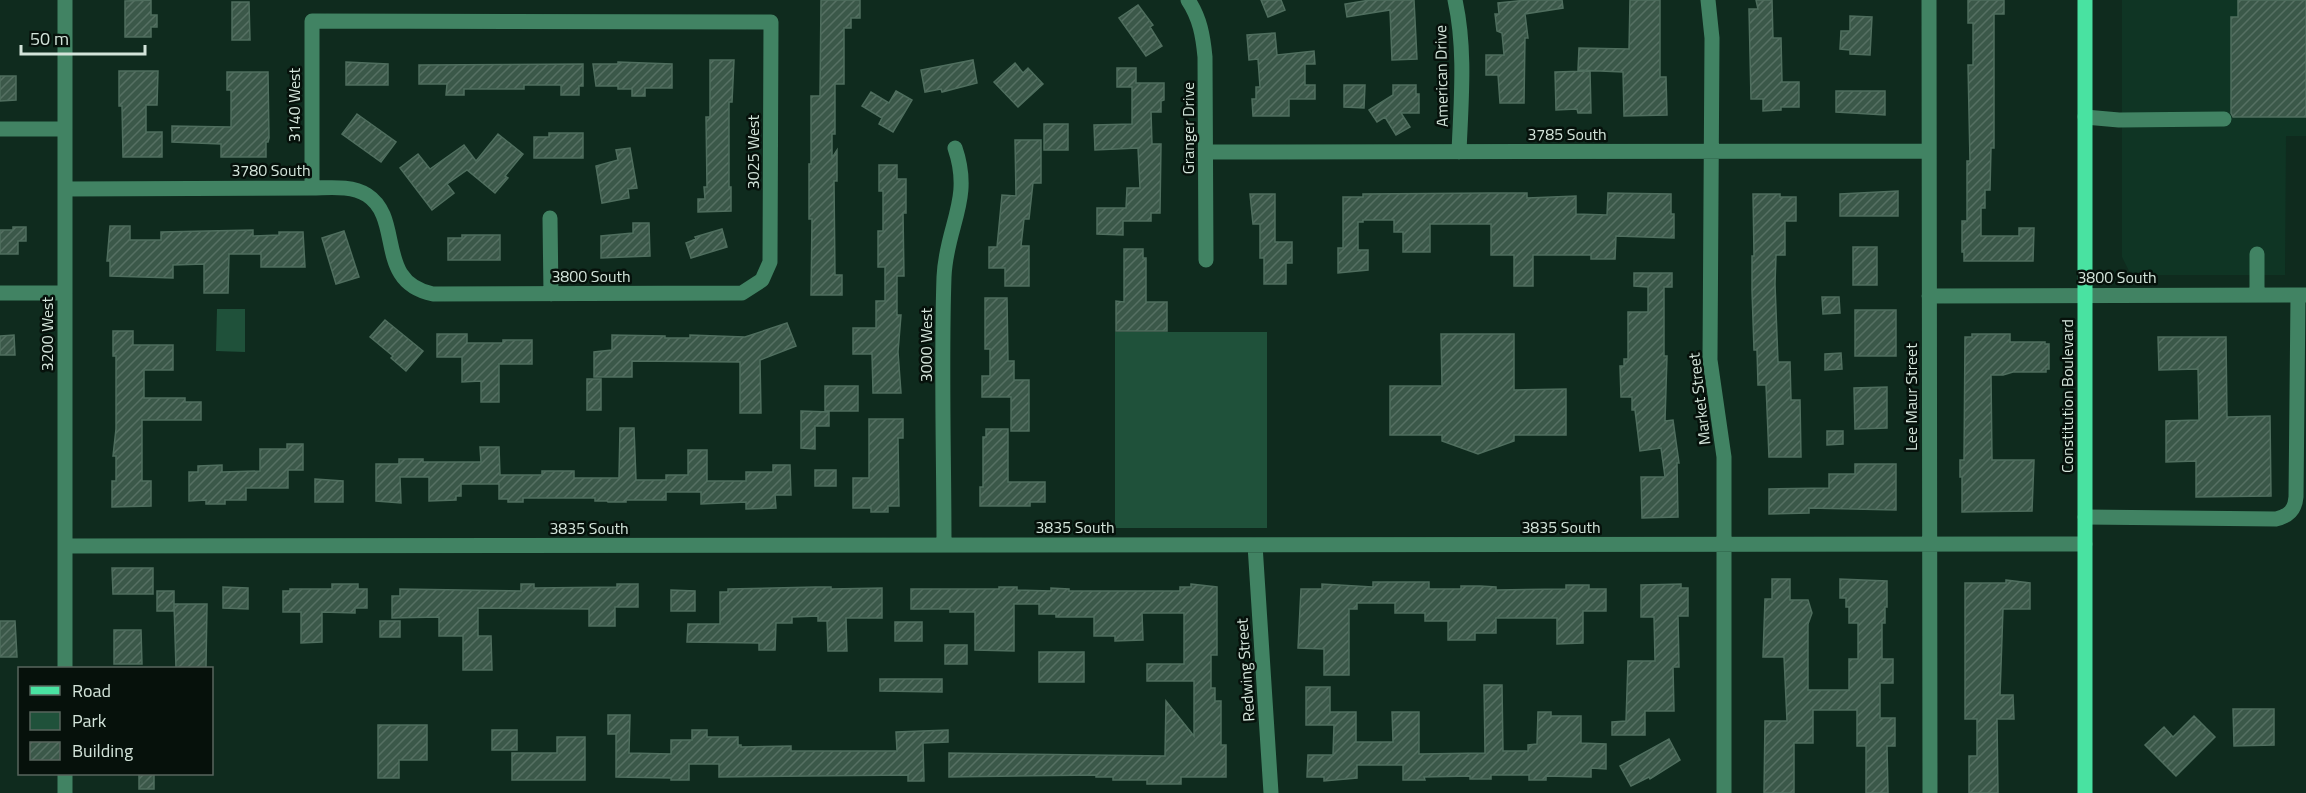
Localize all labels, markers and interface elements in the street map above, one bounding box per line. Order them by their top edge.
scale bar [21,18,146,56]
text: 50 m [30,25,69,52]
street label: American Drive [1428,25,1454,127]
street label: 3140 West [282,67,306,142]
street label: Granger Drive [1176,82,1200,174]
street label: 3025 West [741,114,765,189]
street label: 3785 South [1527,122,1607,146]
street label: 3780 South [231,158,311,182]
street label: 3800 South [551,264,631,288]
street label: 3800 South [2077,265,2157,289]
street label: 3200 West [35,296,59,371]
street label: 3000 West [914,307,938,382]
street label: Constitution Boulevard [2055,319,2079,473]
street label: Lee Maur Street [1899,343,1923,451]
street label: Market Street [1681,351,1717,447]
street label: 3835 South [1035,515,1115,539]
street label: 3835 South [1521,515,1601,539]
street label: 3835 South [549,516,629,540]
street label: Redwing Street [1229,617,1261,722]
legend [18,667,213,775]
text: Road [72,677,111,704]
text: Park [72,707,107,734]
text: Building [72,737,133,764]

